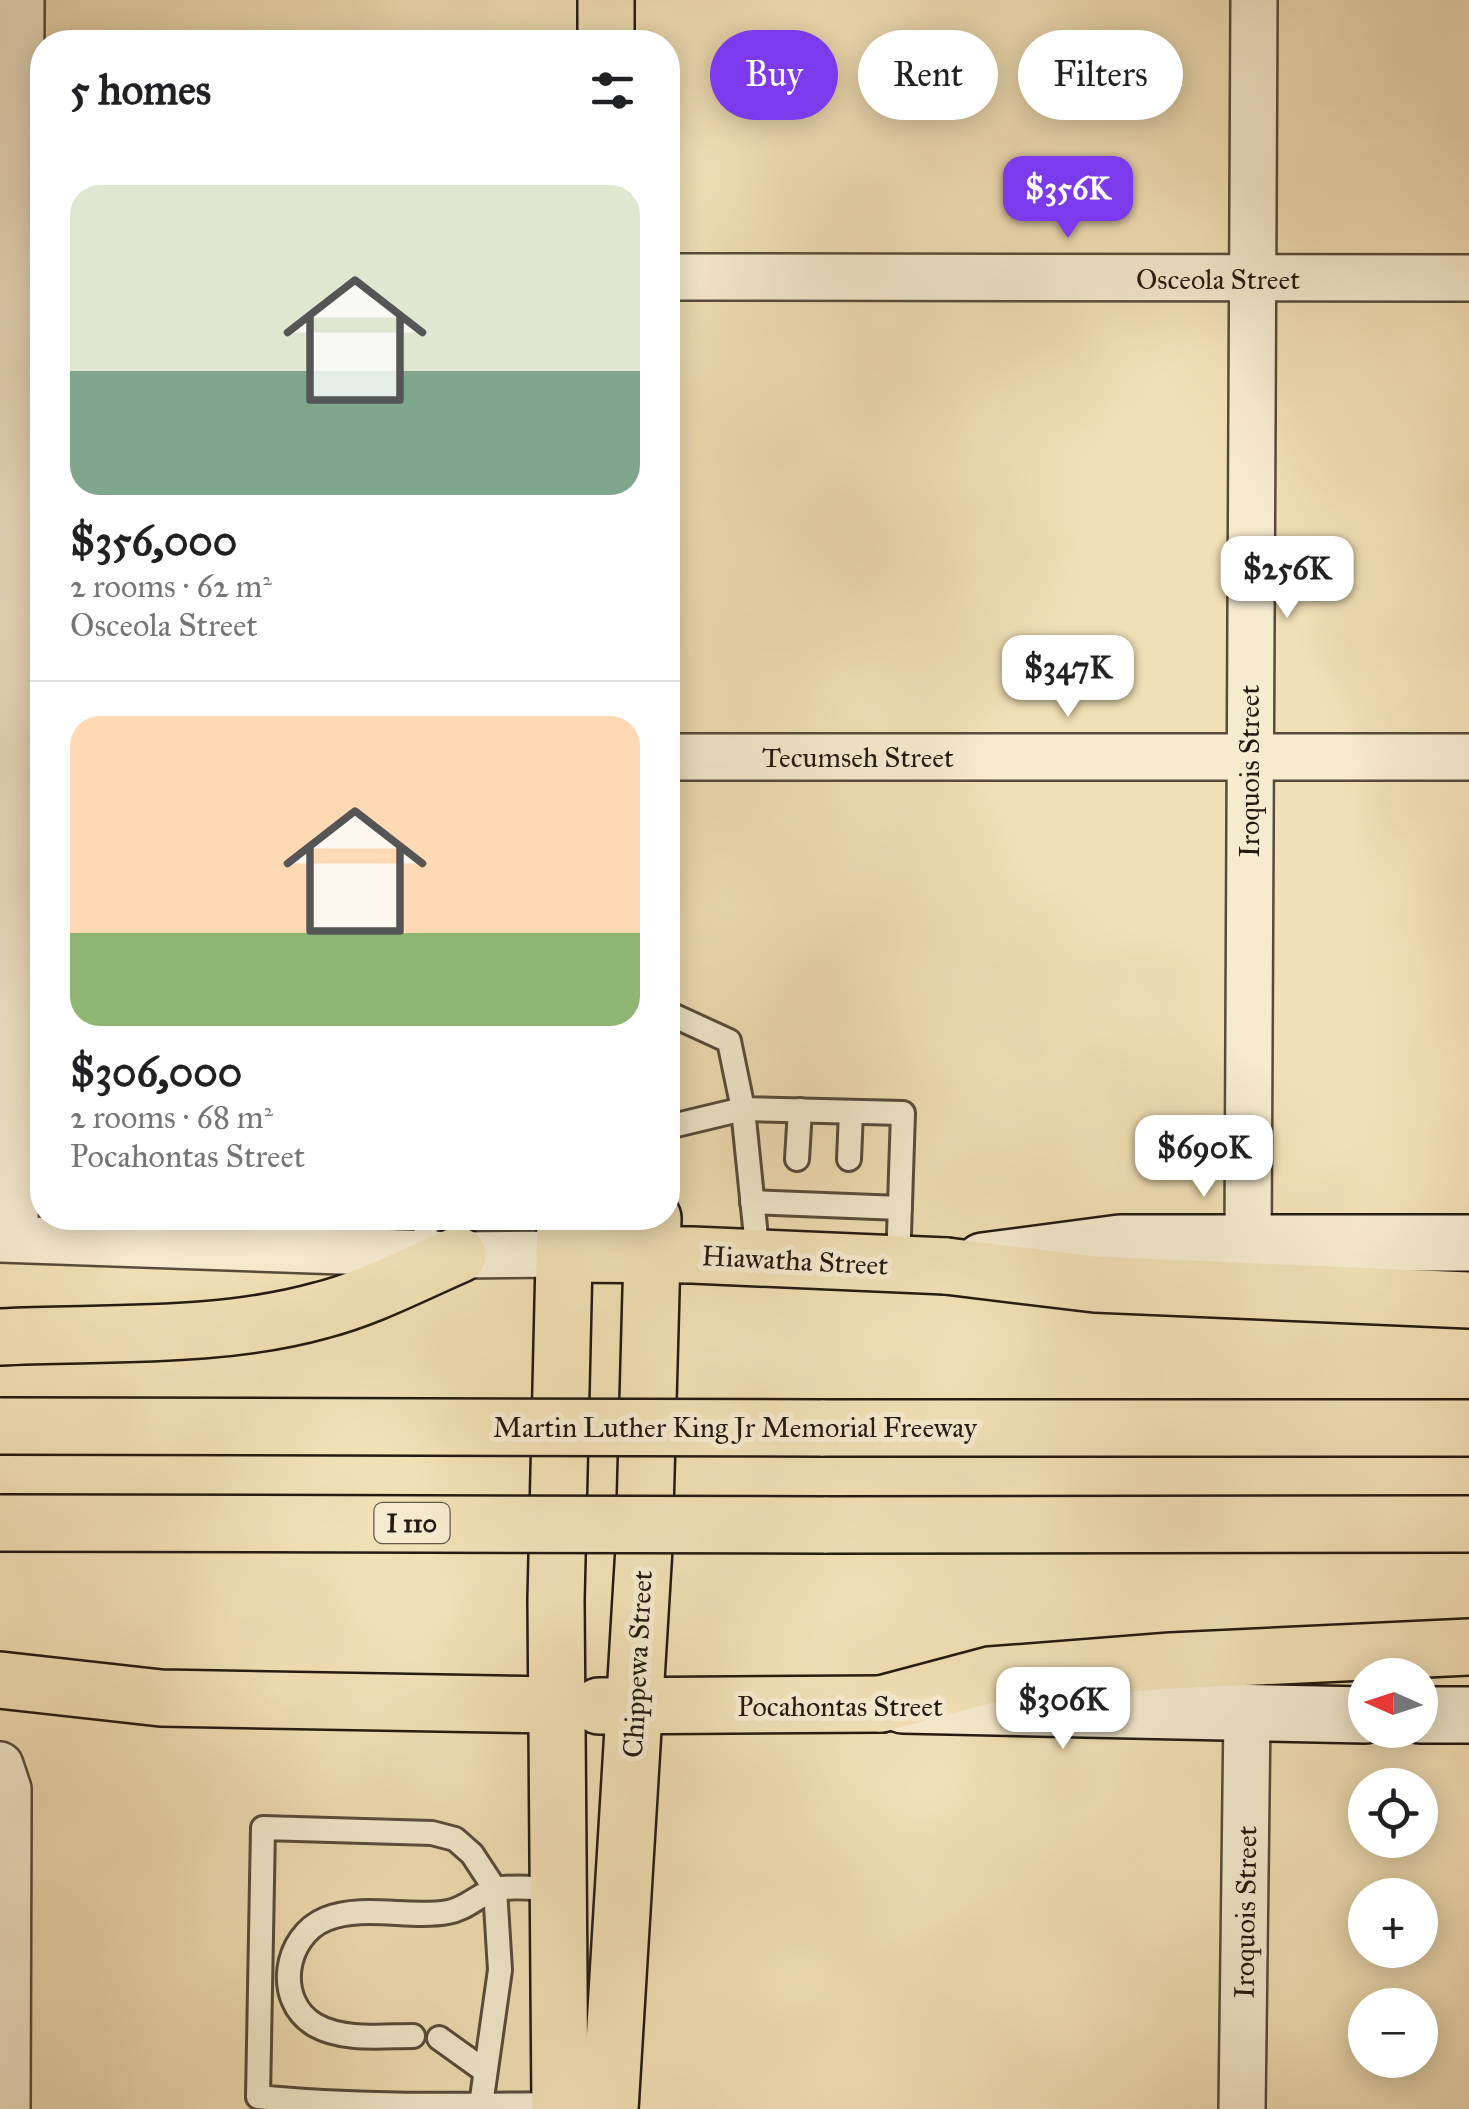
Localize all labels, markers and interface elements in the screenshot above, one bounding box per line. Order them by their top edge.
chip: Buy [710,30,838,120]
chip: Rent [858,30,998,120]
chip: Filters [1018,30,1183,120]
icon: filters [585,63,640,118]
text: 5 homes [70,64,211,116]
pin: $356K [998,156,1138,241]
text: $356K [1025,169,1111,208]
icon: home [265,250,445,430]
street label: Osceola Street [1136,262,1300,297]
text: $356,000 [70,515,237,567]
pin: $256K [1217,536,1357,621]
text: $256K [1243,549,1331,588]
text: 2 rooms · 62 m² [70,567,272,606]
text: Osceola Street [70,606,258,645]
pin: $347K [998,635,1138,720]
text: $347K [1024,648,1112,687]
street label: Iroquois Street [1232,685,1267,857]
street label: Tecumseh Street [762,740,954,775]
icon: home [265,781,445,961]
text: $306,000 [70,1046,242,1098]
text: 2 rooms · 68 m² [70,1098,273,1137]
pin: $690K [1134,1115,1274,1200]
text: $690K [1157,1128,1251,1167]
text: Pocahontas Street [70,1137,305,1176]
street label: Hiawatha Street [701,1238,889,1283]
street label: Martin Luther King Jr Memorial Freeway [493,1410,978,1445]
road number: I 110 [374,1503,450,1543]
street label: Chippewa Street [615,1569,660,1759]
north arrow [1348,1658,1438,1748]
map controls [1348,1658,1438,2078]
pin: $306K [993,1667,1133,1752]
text: $306K [1018,1680,1108,1719]
street label: Pocahontas Street [737,1689,943,1724]
button: locate [1348,1768,1438,1858]
street label: Iroquois Street [1226,1825,1265,1999]
button: + [1348,1878,1438,1968]
button: − [1348,1988,1438,2078]

